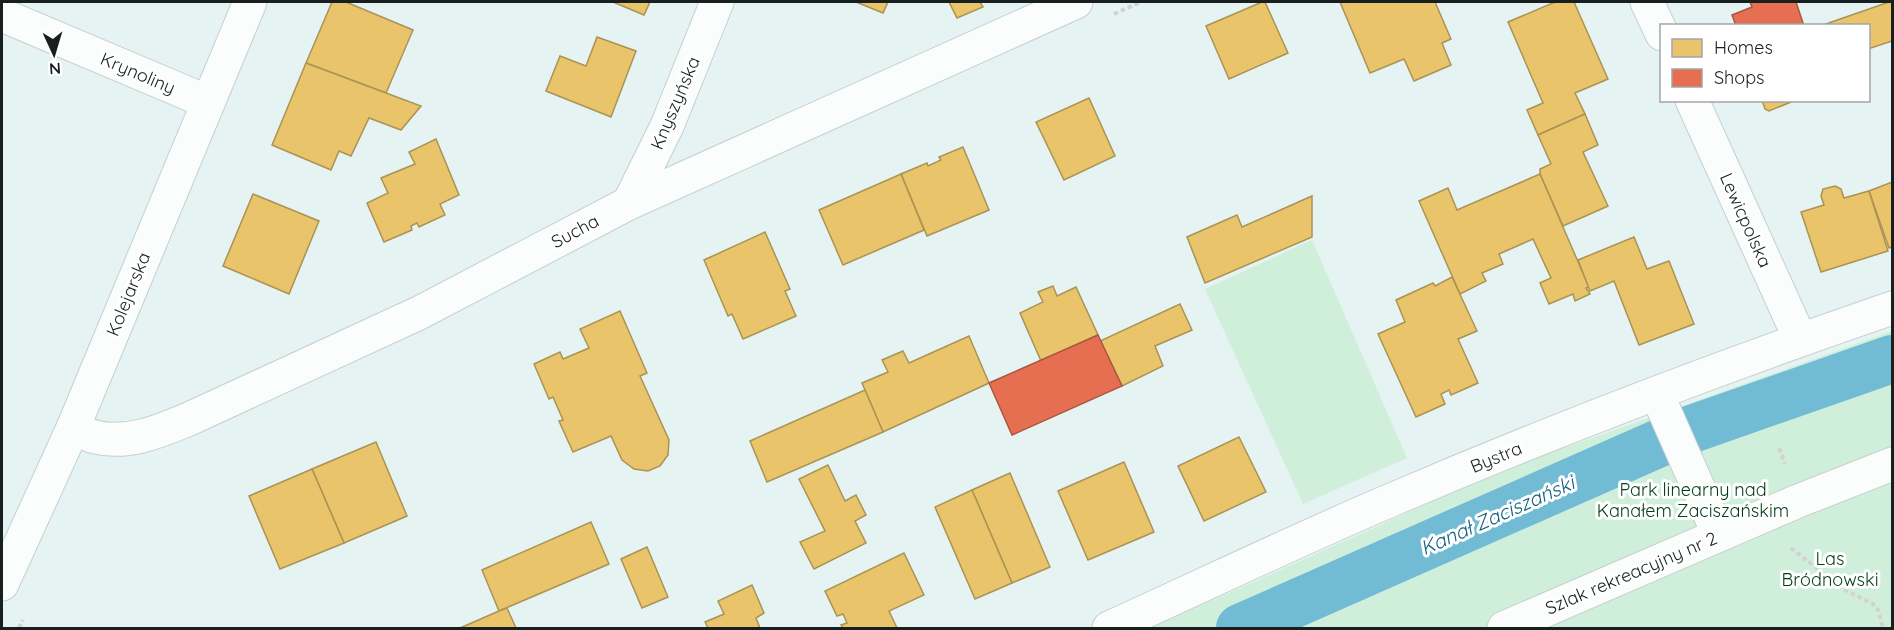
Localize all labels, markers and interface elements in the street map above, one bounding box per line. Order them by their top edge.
north arrow [24,24,84,84]
legend [1660,24,1870,102]
text: Homes [1714,36,1773,59]
street label: Krynoliny [97,47,179,99]
street label: Knyszyńska [645,53,705,153]
text: N [48,59,62,79]
text: Shops [1714,66,1765,89]
street label: Lewicpolska [1715,169,1777,271]
street label: Sucha [547,209,603,253]
street label: Kolejarska [101,249,155,339]
street label: Bystra [1467,436,1525,478]
water label: Kanał Zaciszański [1416,469,1580,560]
park label: Park linearny nad Kanałem Zaciszańskim [1597,478,1789,522]
street label: Szlak rekreacyjny nr 2 [1542,526,1720,620]
park label: Las Bródnowski [1781,547,1879,591]

